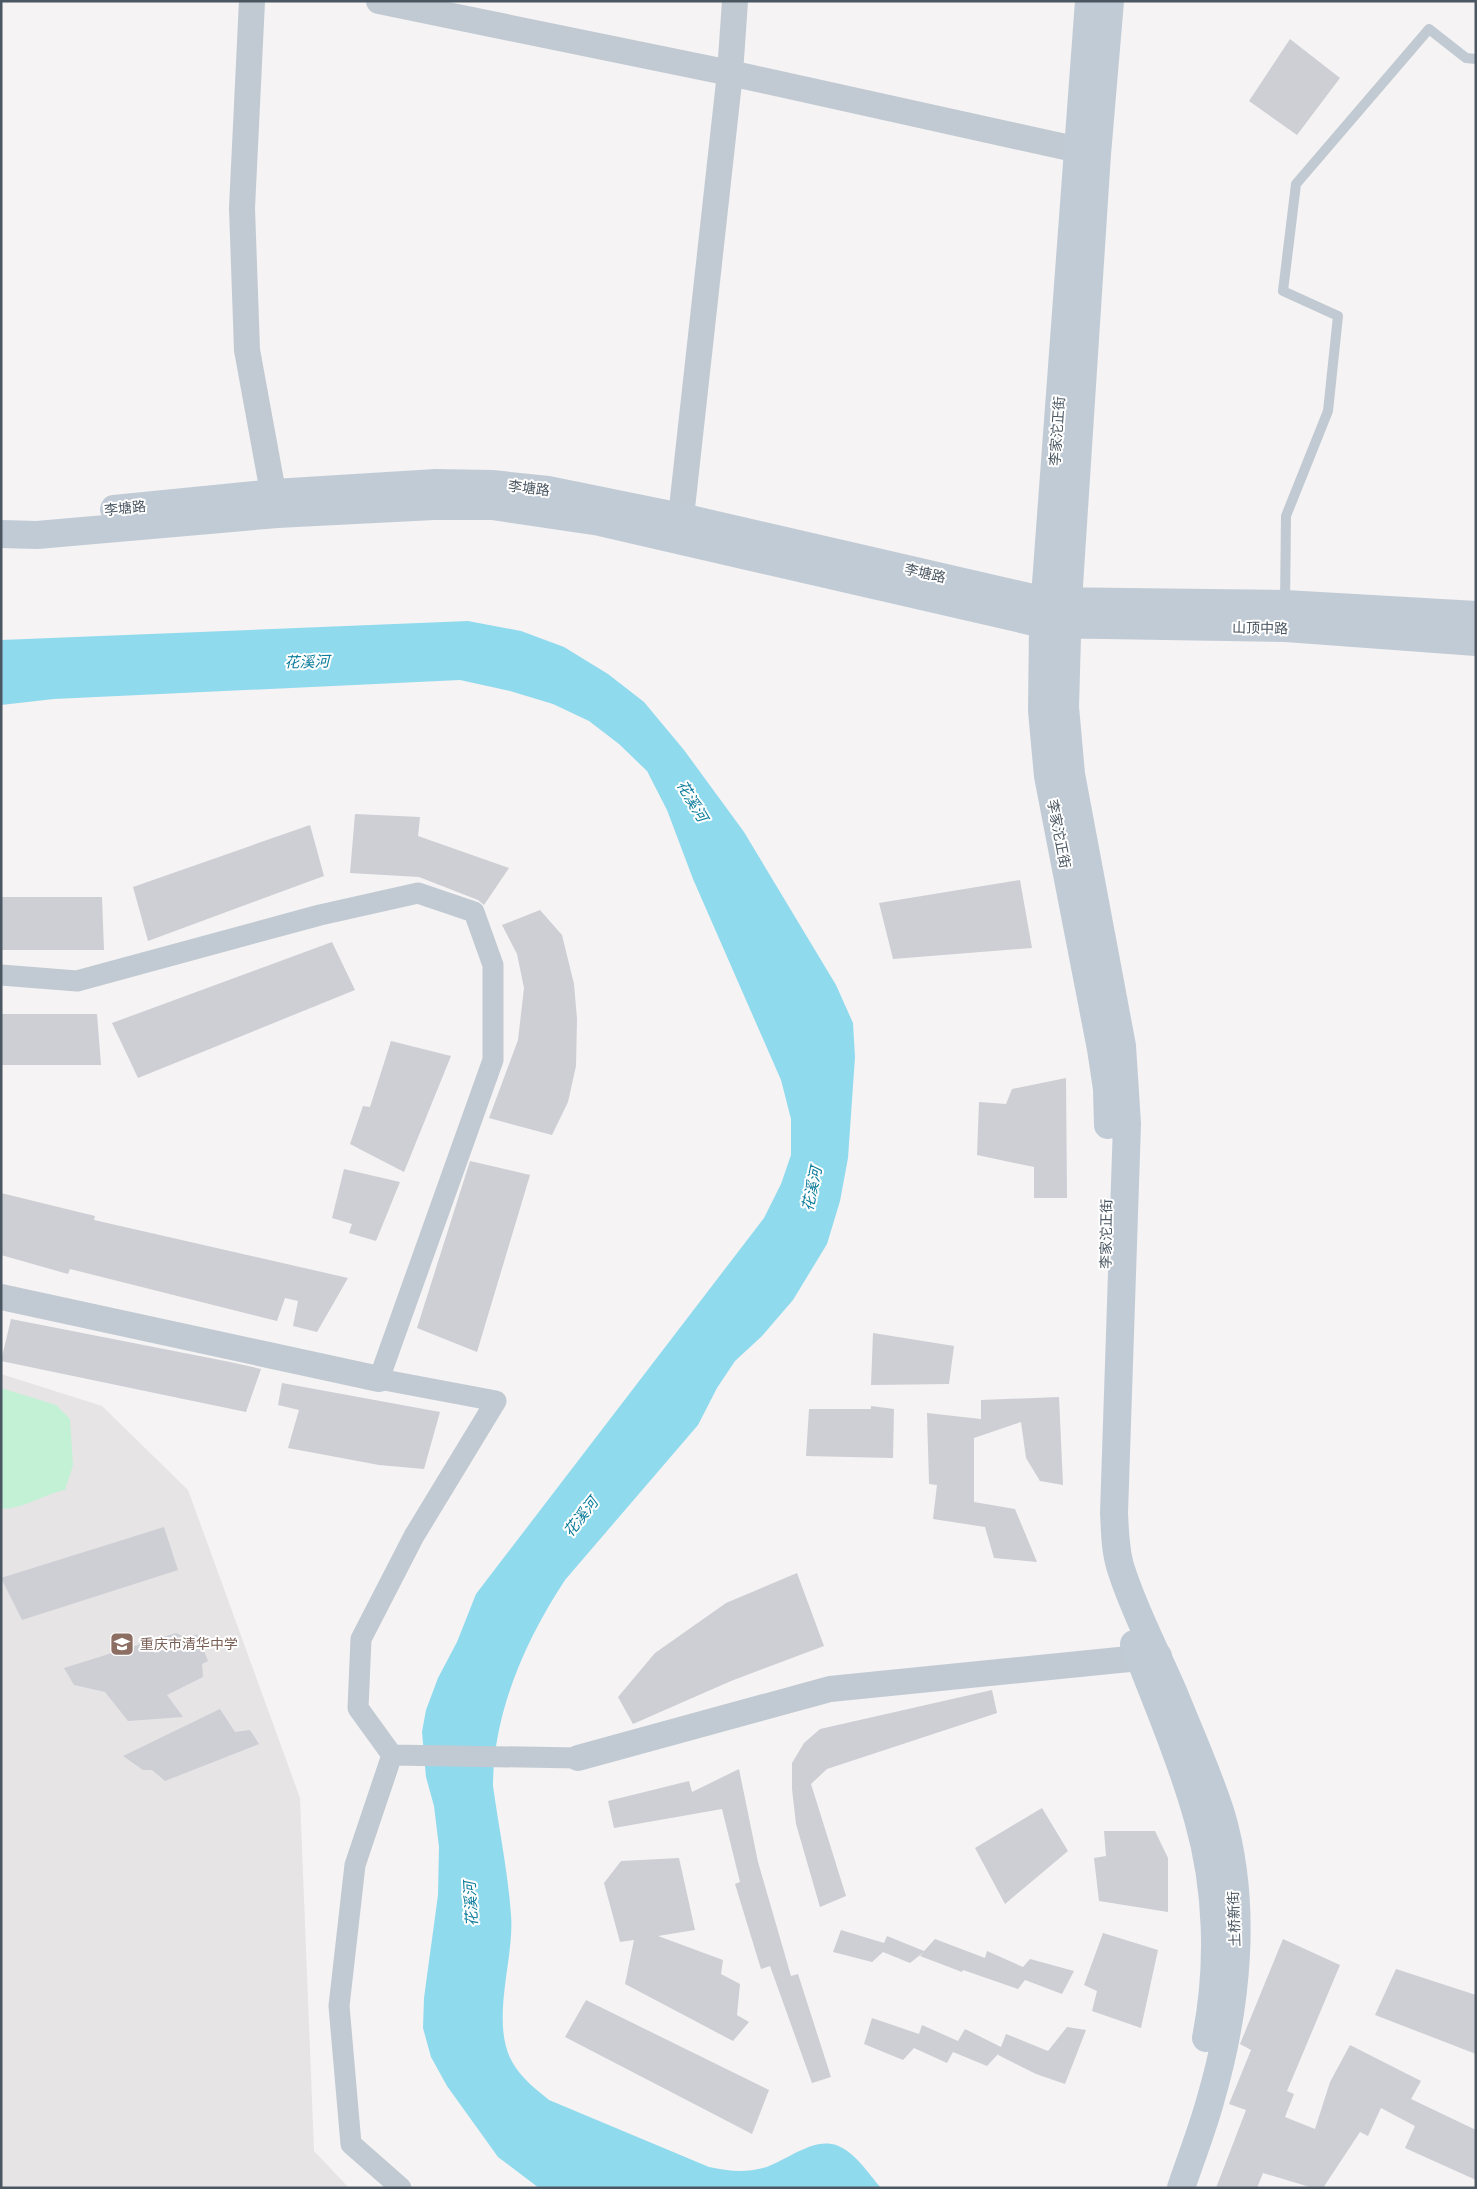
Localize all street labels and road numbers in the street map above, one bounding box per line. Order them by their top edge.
street label: 李家沱正街 [1047,396,1068,467]
street label: 李塘路 [507,478,551,499]
street label: 李塘路 [103,498,147,519]
street label: 李塘路 [903,560,947,586]
street label: 山顶中路 [1232,620,1288,637]
street label: 李家沱正街 [1043,798,1074,870]
street label: 李家沱正街 [1097,1199,1116,1269]
street label: 土桥新街 [1225,1891,1244,1947]

